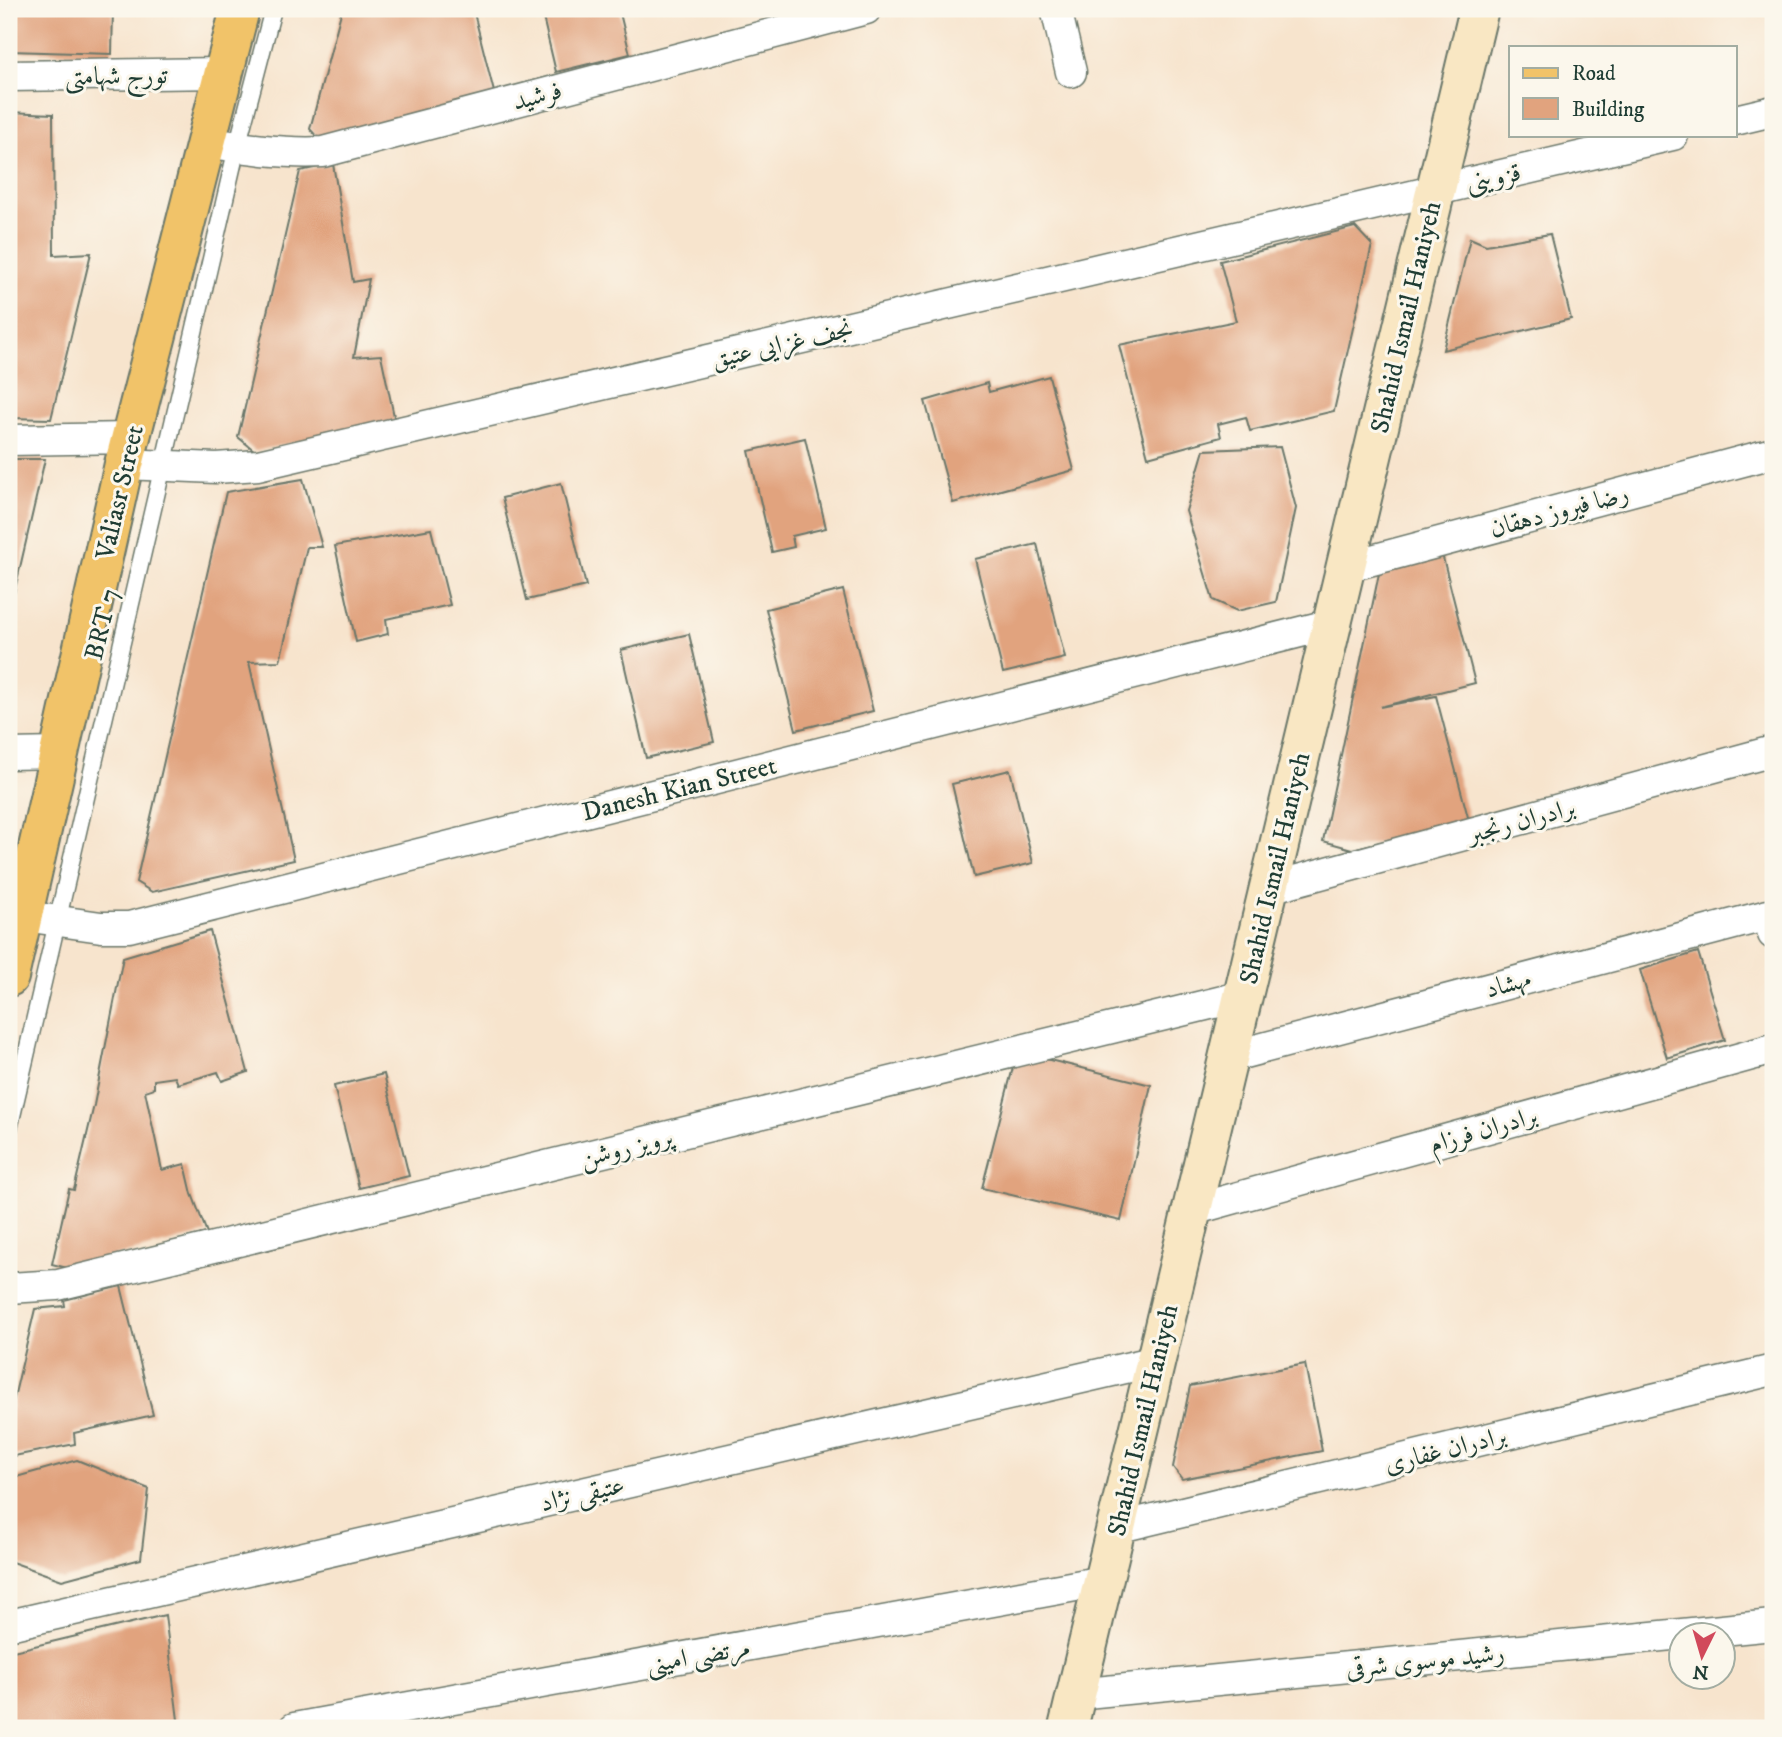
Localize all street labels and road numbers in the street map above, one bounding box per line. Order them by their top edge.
street label: تورج شهامتی [64,59,169,100]
street label: فرشید [509,74,566,119]
street label: قزوینی [1463,156,1524,201]
street label: Shahid Ismail Haniyeh [1364,198,1449,437]
street label: نجف غزایی عتیق [708,312,856,377]
street label: Valiasr Street [89,422,152,564]
street label: رضا فیروز دهقان [1486,477,1632,546]
street label: BRT 7 [78,585,127,664]
street label: Danesh Kian Street [579,749,780,830]
street label: Shahid Ismail Haniyeh [1233,749,1318,988]
street label: برادران رنجبر [1461,791,1579,852]
street label: مهشاد [1482,963,1535,1006]
street label: برادران فرزام [1426,1099,1543,1166]
street label: پرویز روشن [577,1120,678,1176]
street label: Shahid Ismail Haniyeh [1101,1301,1186,1540]
street label: برادران غفاری [1381,1419,1510,1482]
street label: عتیقی نژاد [537,1469,628,1521]
street label: مرتضی امینی [644,1631,753,1683]
street label: رشید موسوی شرقی [1344,1637,1506,1686]

